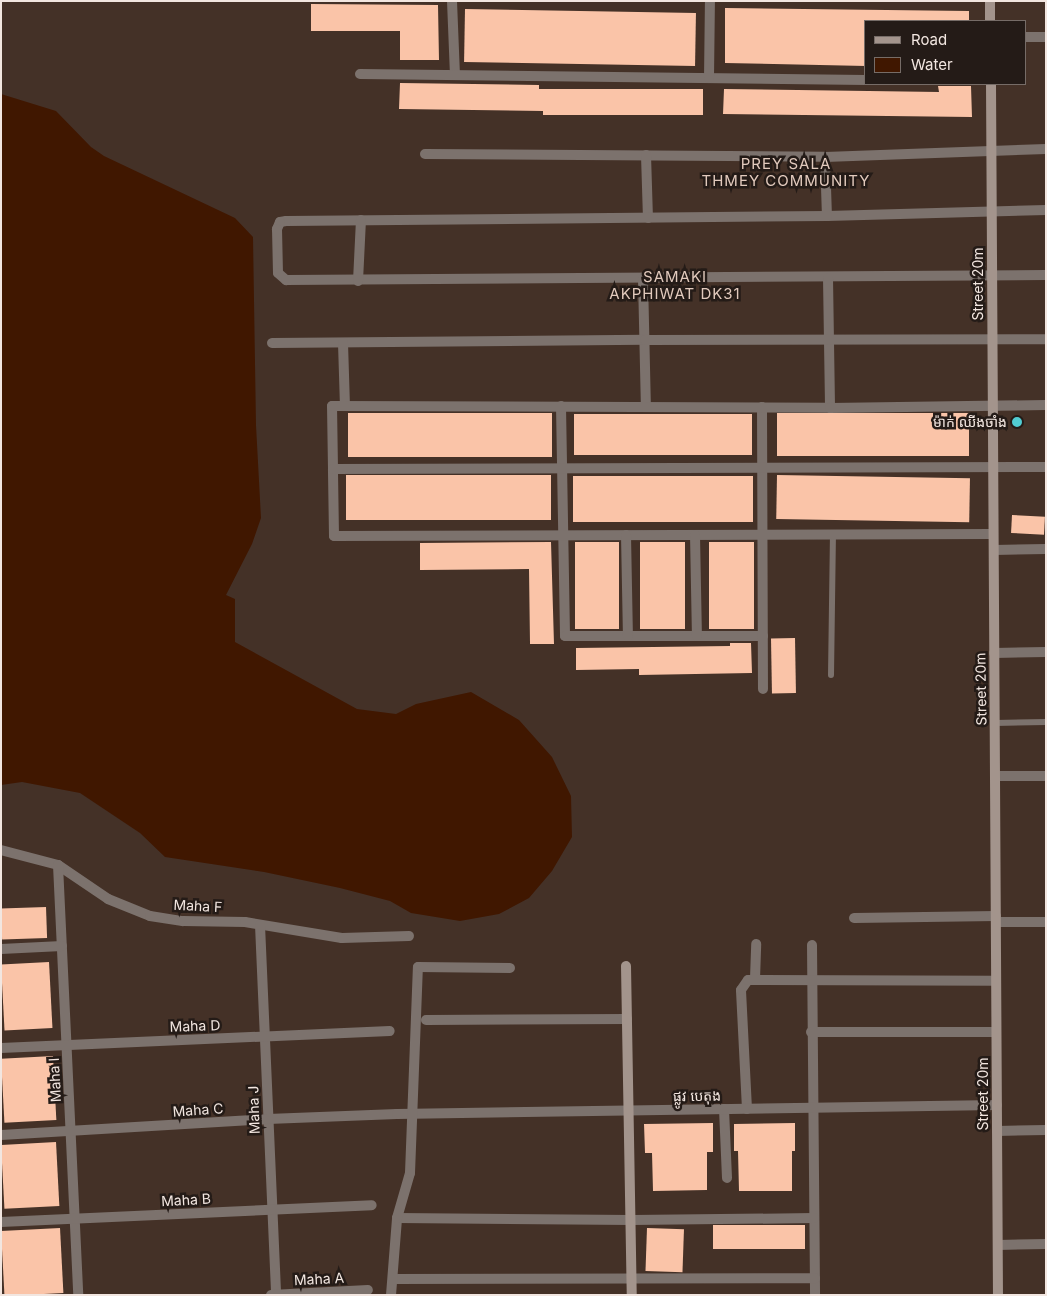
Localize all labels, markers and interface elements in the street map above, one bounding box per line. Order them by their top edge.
legend [864,20,1027,85]
text: Road [911,30,947,49]
text: Water [911,55,953,74]
district label: PREY SALA THMEY COMMUNITY [700,154,872,189]
street label: Street 20m [970,247,986,321]
district label: SAMAKI AKPHIWAT DK31 [608,267,742,302]
place label: ម៉ាក់ ឈីងចាំង [933,414,1007,430]
marker: ម៉ាក់ ឈីងចាំង [1011,416,1023,428]
street label: Street 20m [972,652,990,726]
street label: Maha F [173,896,223,916]
street label: Maha D [169,1017,221,1035]
street label: Maha I [45,1057,65,1103]
street label: Street 20m [975,1057,991,1131]
street label: Maha J [245,1085,263,1135]
street label: ផ្លូវ បេតុង [673,1087,721,1105]
street label: Maha C [172,1100,224,1120]
street label: Maha B [161,1190,211,1210]
street label: Maha A [293,1269,345,1289]

